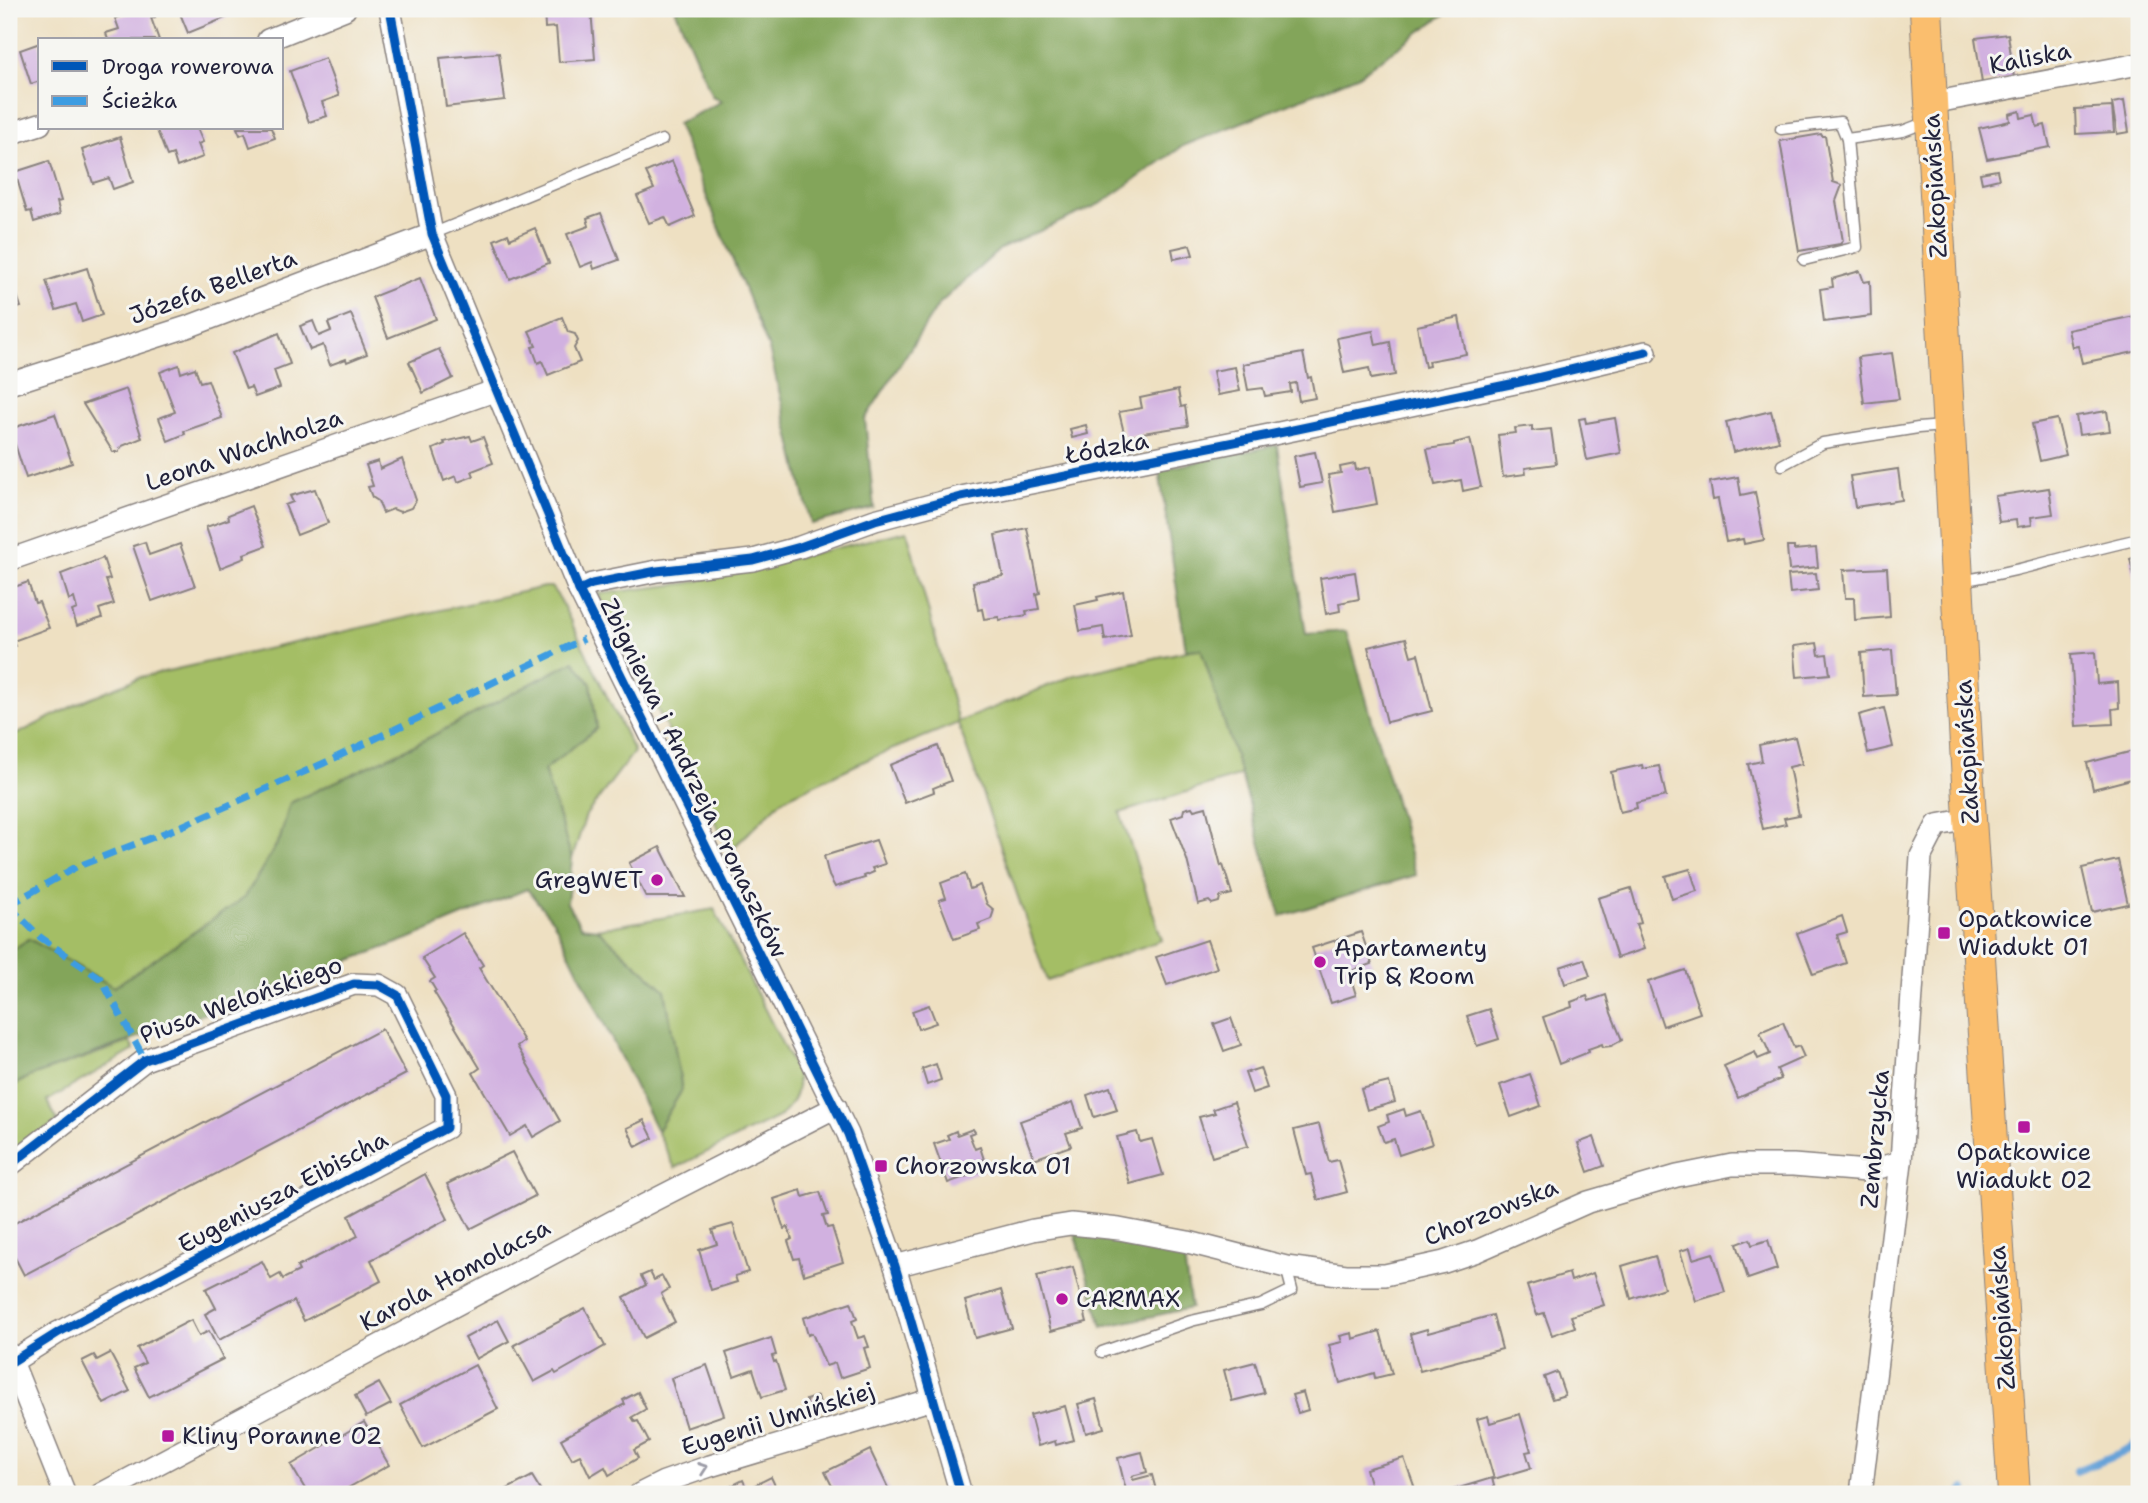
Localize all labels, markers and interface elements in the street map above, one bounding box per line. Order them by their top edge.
street label: Kaliska [1986,34,2074,82]
legend [38,38,284,130]
text: Droga rowerowa [102,53,274,81]
text: Ścieżka [102,86,177,115]
street label: Zakopiańska [1915,113,1955,259]
street label: Józefa Bellerta [125,242,301,332]
street label: Leona Wachholza [141,401,347,499]
street label: Łódzka [1062,424,1151,472]
street label: Zbigniewa i Andrzeja Pronaszków [593,593,795,963]
street label: Zakopiańska [1947,679,1987,825]
place label: GregWET [535,864,643,896]
marker: GregWET [649,872,665,888]
place label: Opatkowice Wiadukt 01 [1958,903,2093,963]
marker: Opatkowice Wiadukt 01 [1936,925,1952,941]
place label: Apartamenty Trip & Room [1334,932,1487,992]
street label: Piusa Welońskiego [135,948,347,1052]
marker: Apartamenty Trip & Room [1312,954,1328,970]
street label: Zembrzycka [1853,1068,1897,1210]
marker: Opatkowice Wiadukt 02 [2016,1119,2032,1135]
street label: Eugeniusza Eibischa [173,1123,393,1261]
place label: Opatkowice Wiadukt 02 [1956,1136,2092,1196]
place label: Chorzowska 01 [895,1150,1071,1182]
marker: Chorzowska 01 [873,1158,889,1174]
street label: Chorzowska [1419,1171,1563,1253]
street label: Karola Homolacsa [354,1211,556,1339]
street label: Zakopiańska [1981,1245,2023,1391]
place label: CARMAX [1076,1283,1181,1315]
marker: CARMAX [1054,1291,1070,1307]
street label: Eugenii Umińskiej [678,1374,878,1464]
place label: Kliny Poranne 02 [182,1420,382,1452]
marker: Kliny Poranne 02 [160,1428,176,1444]
one-way arrow [697,1462,709,1476]

